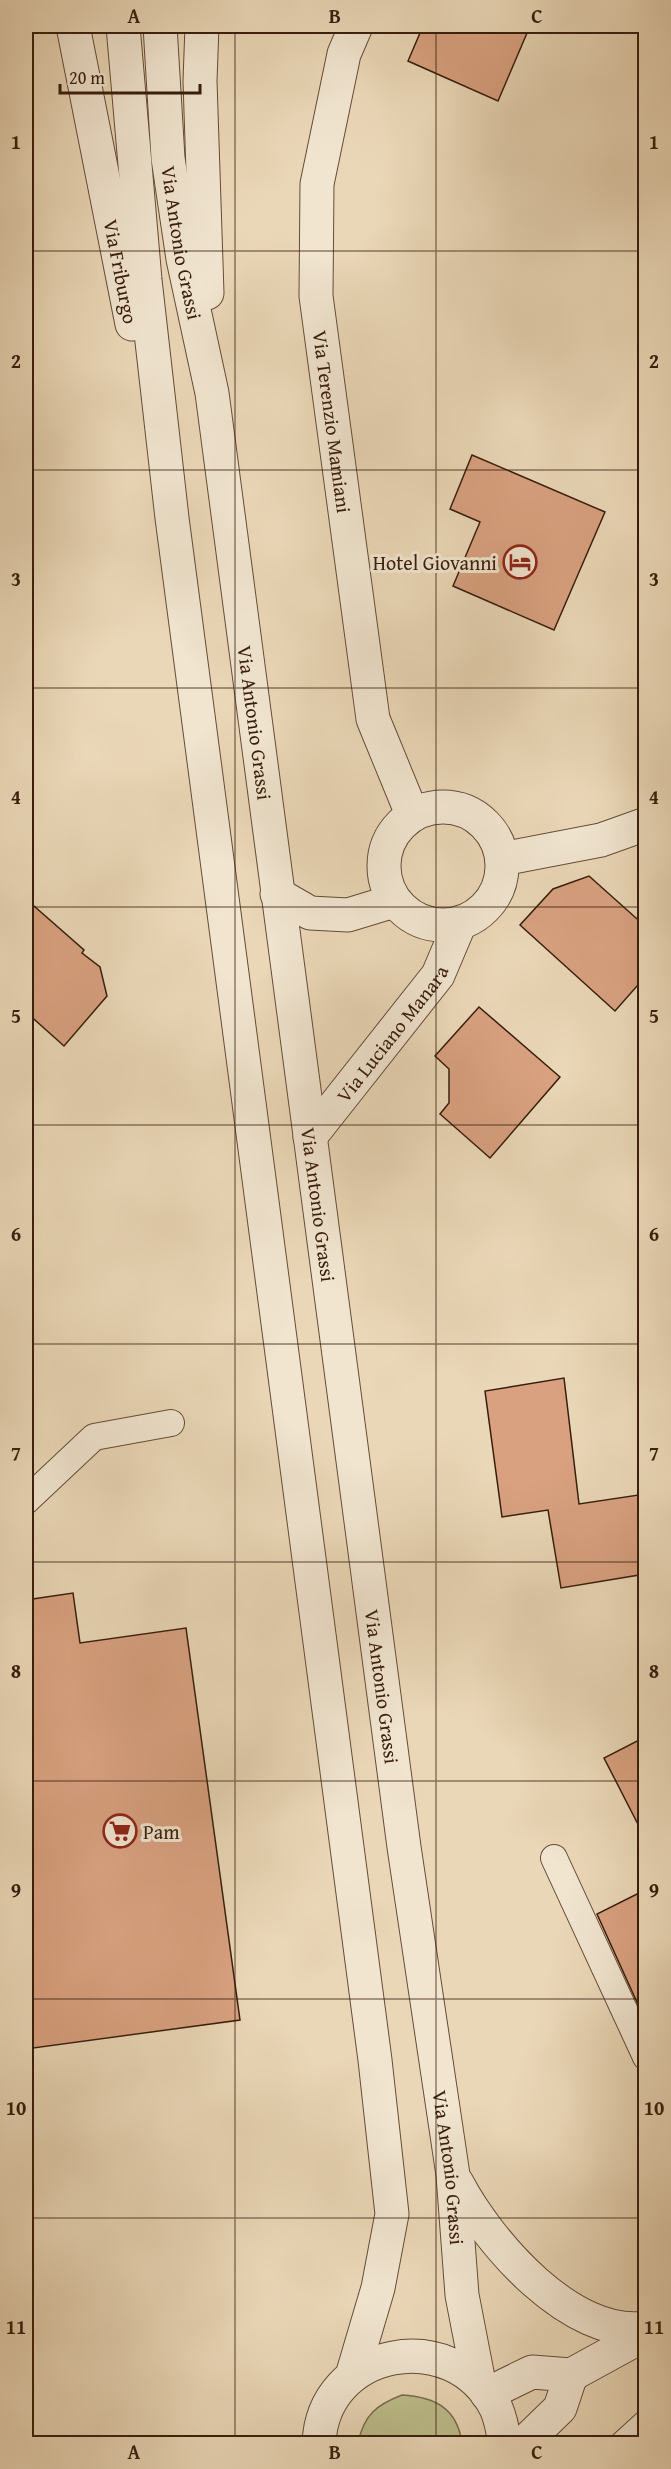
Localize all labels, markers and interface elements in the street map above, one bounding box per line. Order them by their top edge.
text: A [128,1,141,30]
text: B [329,1,341,30]
text: C [531,1,543,30]
scale bar [60,57,200,95]
text: 20 m [69,64,105,91]
text: 1 [11,127,21,156]
text: 1 [649,127,659,156]
street label: Via Antonio Grassi [155,164,210,322]
street label: Via Friburgo [97,217,146,326]
street label: Via Terenzio Mamiani [306,328,360,515]
text: 2 [11,346,21,375]
text: 2 [649,346,659,375]
hotel icon: Hotel Giovanni [502,544,538,580]
place label: Hotel Giovanni [373,548,497,577]
text: 3 [11,564,21,593]
text: 3 [649,564,659,593]
street label: Via Antonio Grassi [231,644,280,802]
text: 4 [11,782,21,811]
text: 4 [649,782,659,811]
street label: Via Luciano Manara [329,961,455,1108]
text: 5 [11,1001,21,1030]
text: 5 [649,1001,659,1030]
street label: Via Antonio Grassi [295,1125,344,1284]
text: 6 [11,1219,21,1248]
text: 6 [649,1219,659,1248]
text: 7 [11,1438,21,1467]
text: 7 [649,1438,659,1467]
street label: Via Antonio Grassi [358,1607,407,1766]
text: 8 [11,1656,21,1685]
text: 8 [649,1656,659,1685]
supermarket icon: Pam [102,1813,138,1849]
place label: Pam [143,1817,180,1846]
text: 9 [11,1875,21,1904]
text: 9 [649,1875,659,1904]
street label: Via Antonio Grassi [426,2088,473,2246]
text: 10 [6,2093,26,2122]
text: 10 [644,2093,664,2122]
text: 11 [6,2312,26,2341]
text: 11 [644,2312,664,2341]
text: A [128,2437,141,2466]
text: B [329,2437,341,2466]
text: C [531,2437,543,2466]

